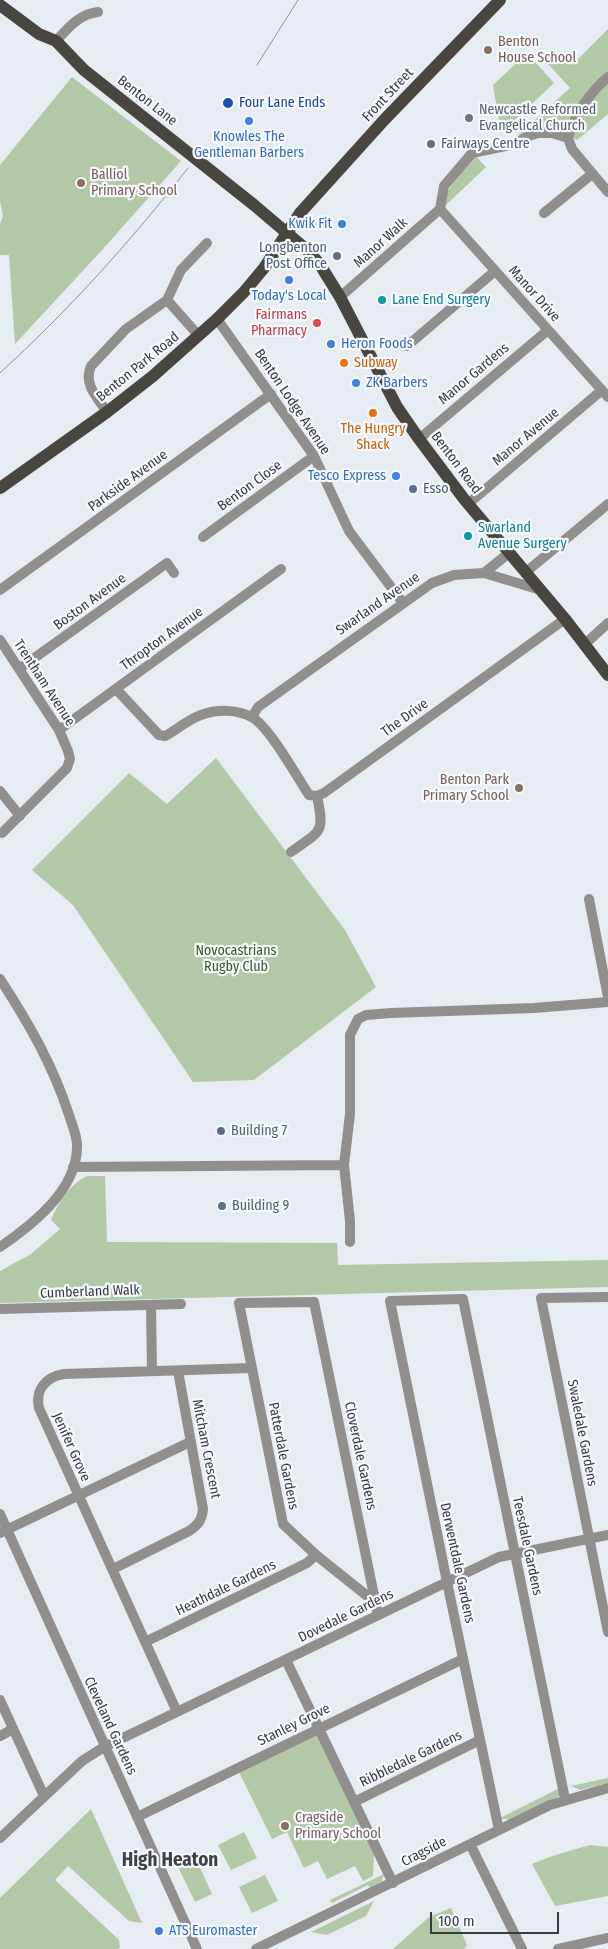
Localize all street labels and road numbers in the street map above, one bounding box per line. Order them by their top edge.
street label: Front Street [359,65,417,125]
street label: Benton Lane [114,72,180,130]
street label: Manor Walk [351,214,411,272]
street label: Manor Drive [505,263,563,325]
street label: Benton Park Road [93,329,183,405]
street label: Manor Gardens [435,340,513,408]
street label: Benton Lodge Avenue [250,346,334,458]
street label: Manor Avenue [489,404,563,470]
street label: Benton Road [427,429,485,497]
street label: Parkside Avenue [85,447,171,515]
street label: Benton Close [215,457,285,515]
street label: Swarland Avenue [333,569,423,639]
street label: Boston Avenue [50,570,130,634]
street label: Thropton Avenue [118,604,206,674]
street label: Trentham Avenue [10,637,78,729]
street label: The Drive [378,695,432,741]
street label: Cumberland Walk [40,1282,140,1302]
street label: Swaledale Gardens [563,1378,601,1488]
street label: Mitcham Crescent [188,1398,224,1500]
street label: Cloverdale Gardens [340,1400,380,1512]
street label: Patterdale Gardens [264,1401,302,1511]
street label: Jenifer Grove [48,1410,94,1484]
street label: Teesdale Gardens [508,1495,546,1597]
street label: Derwentdale Gardens [436,1501,478,1625]
street label: Heathdale Gardens [173,1556,279,1620]
street label: Dovedale Gardens [296,1586,396,1646]
street label: Cleveland Gardens [80,1674,140,1778]
street label: Stanley Grove [255,1700,333,1750]
street label: Ribbledale Gardens [357,1727,465,1791]
street label: Cragside [399,1834,449,1870]

